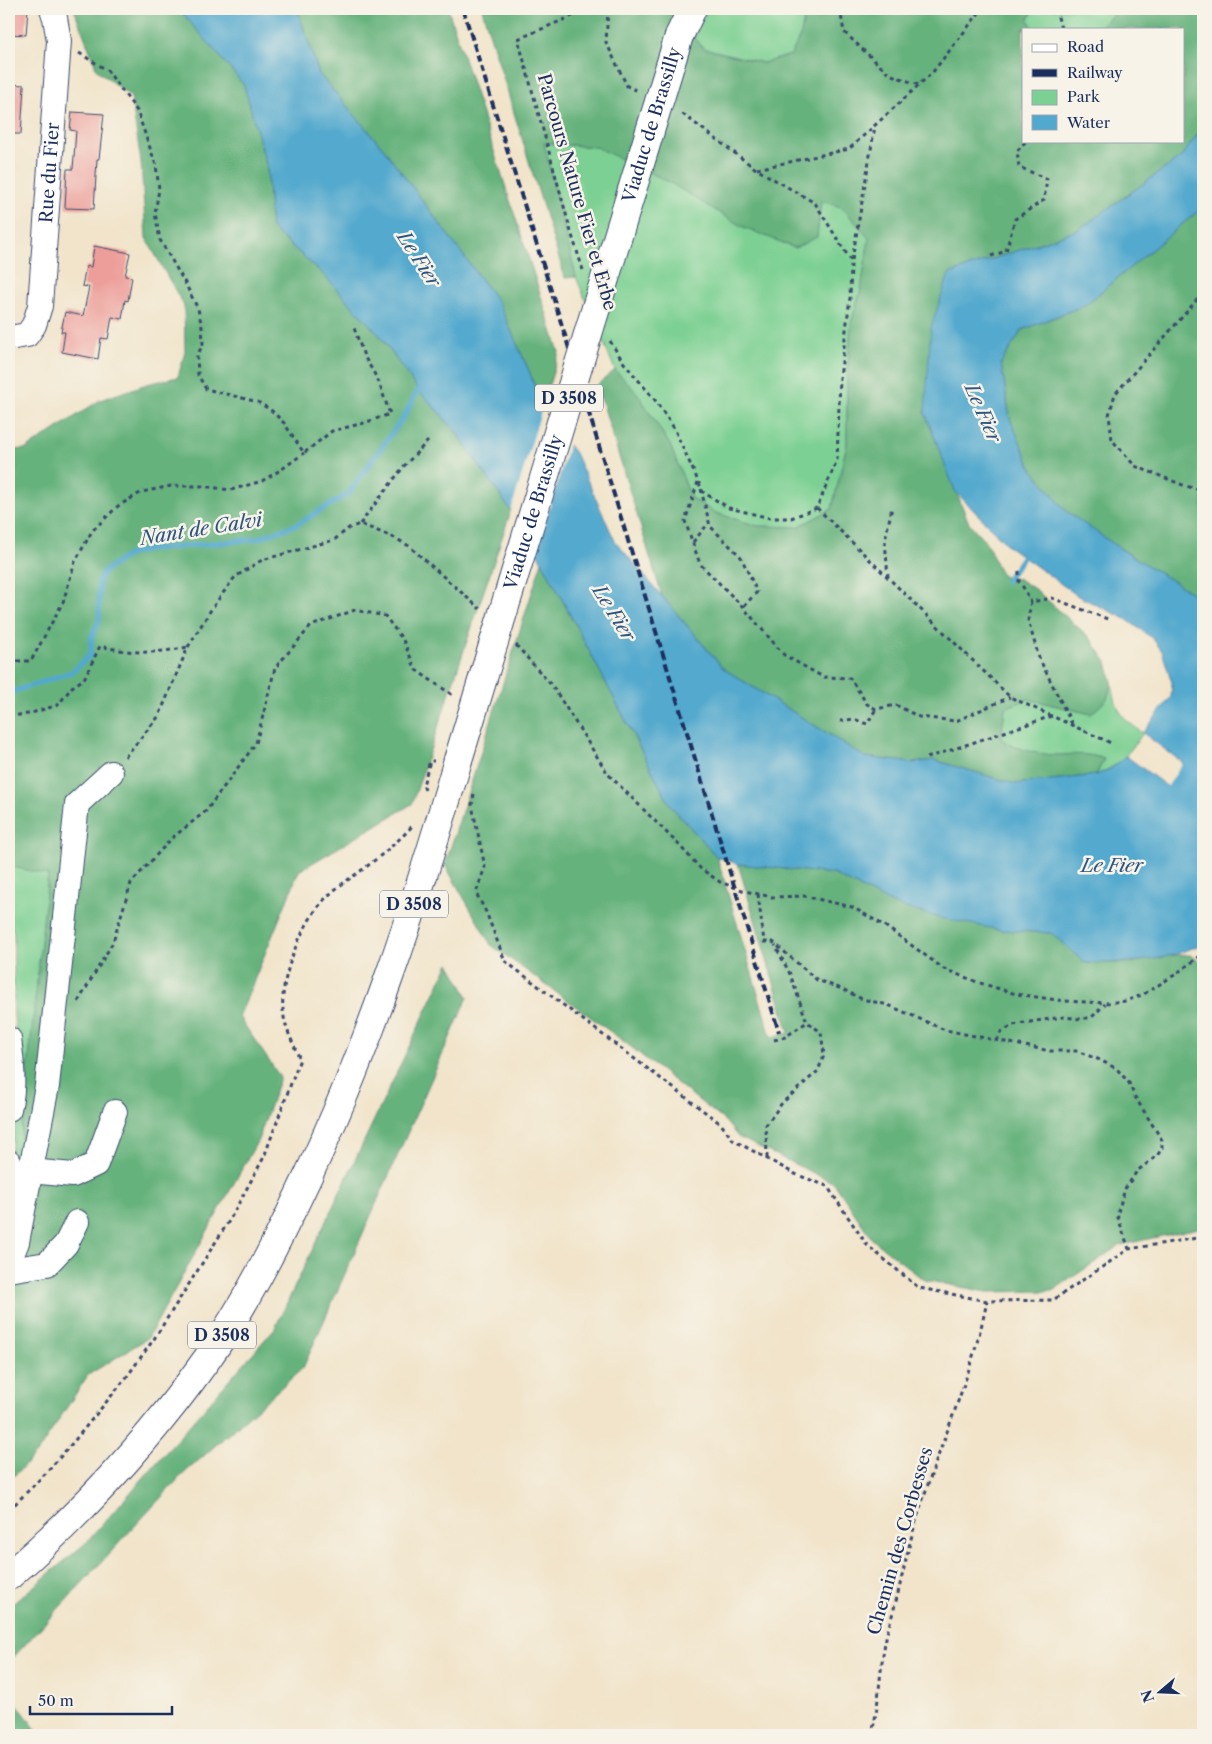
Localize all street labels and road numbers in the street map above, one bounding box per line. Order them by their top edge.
street label: Viaduc de Brassilly [617,44,686,206]
street label: Parcours Nature Fier et Erbe [533,71,621,313]
street label: Rue du Fier [35,121,64,224]
road number: D 3508 [535,384,603,412]
street label: Viaduc de Brassilly [499,431,568,594]
road number: D 3508 [380,891,448,918]
road number: D 3508 [188,1322,256,1348]
street label: Chemin des Corbesses [863,1445,937,1637]

